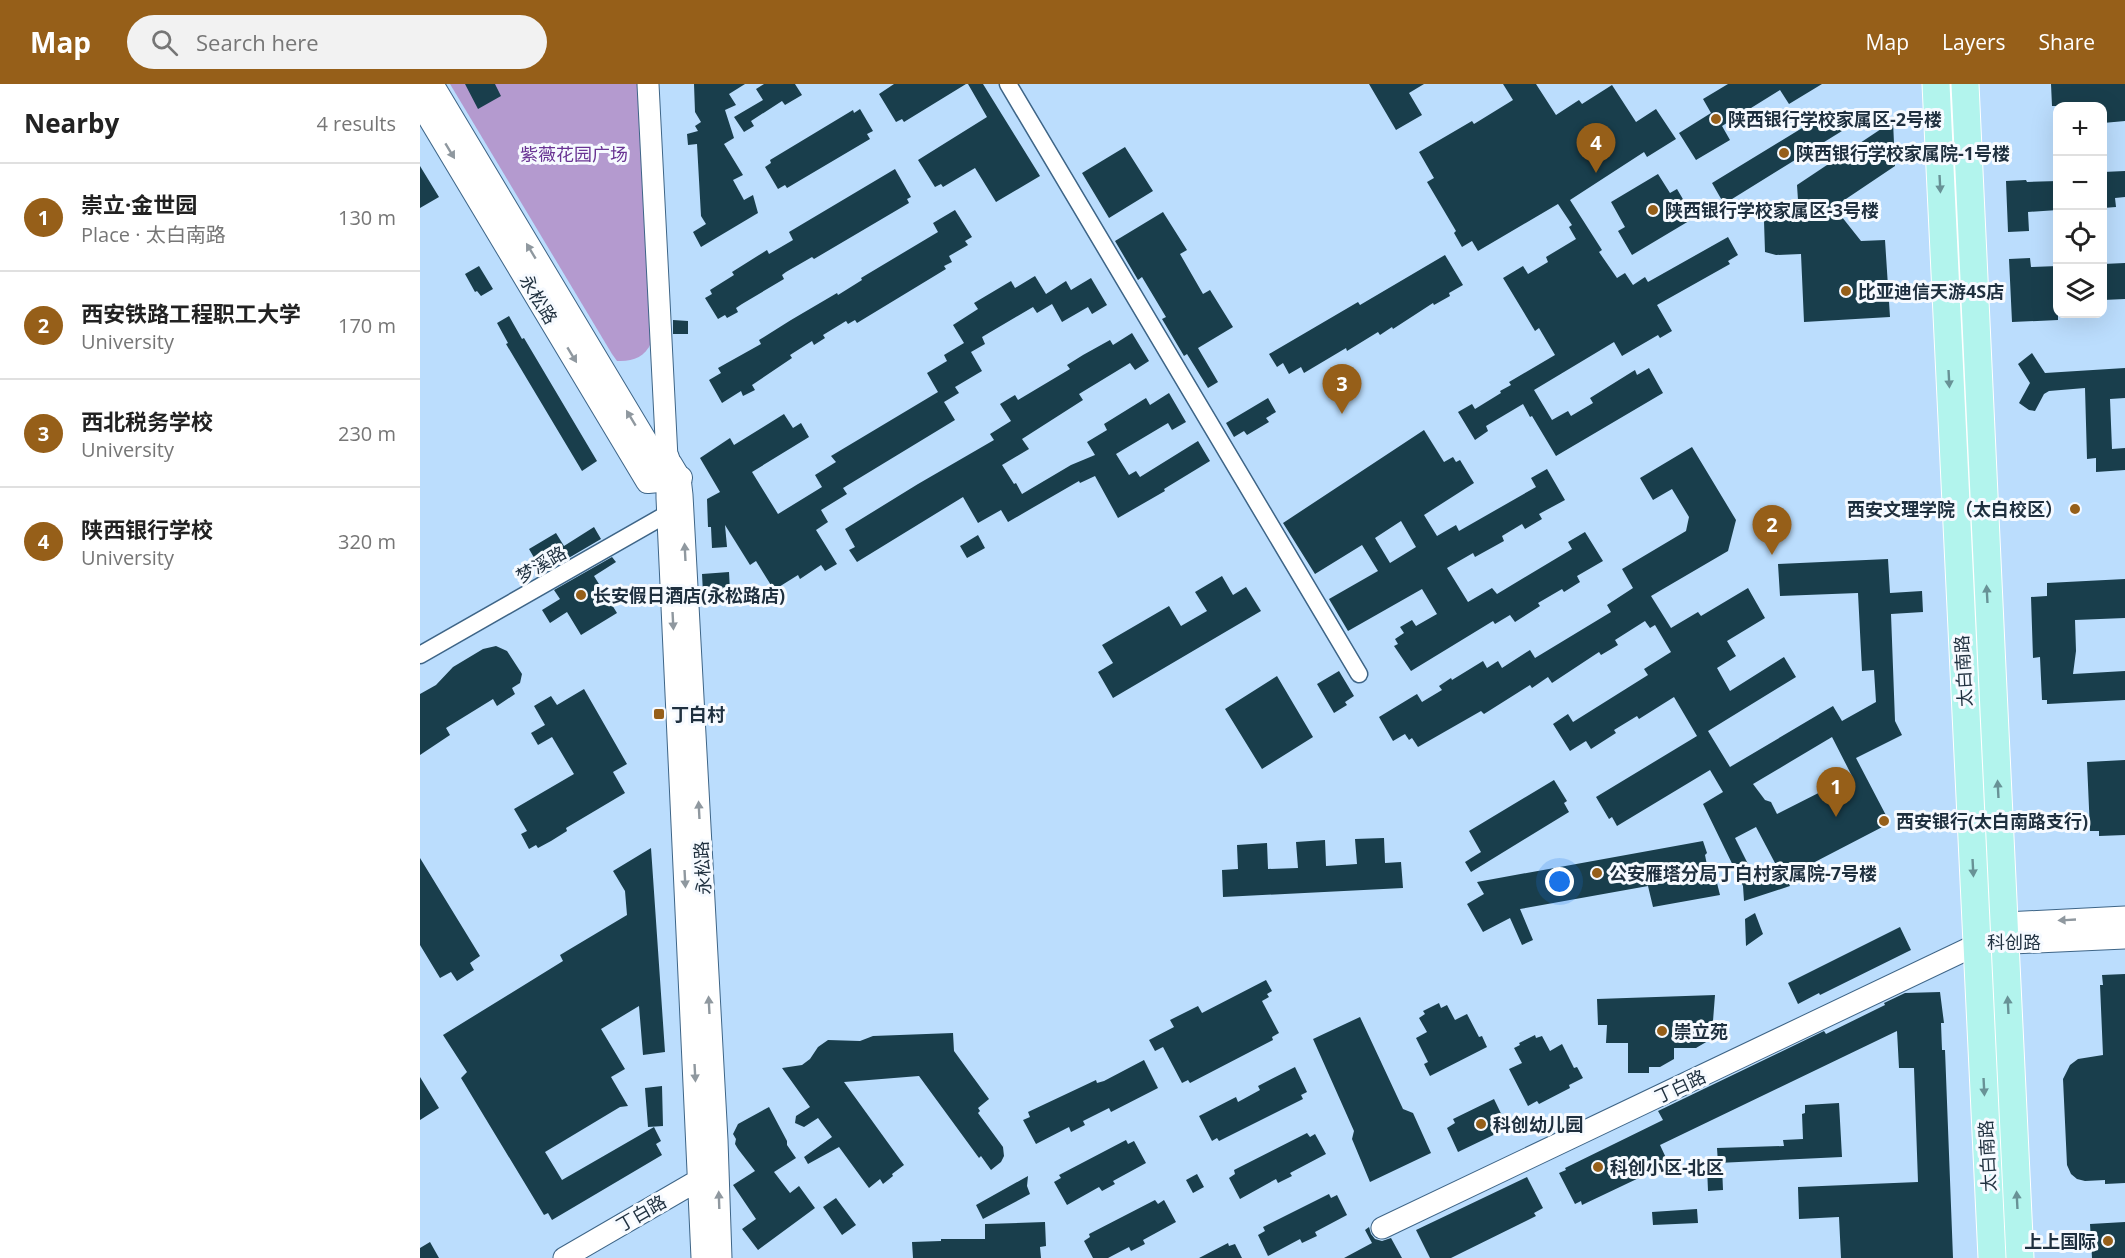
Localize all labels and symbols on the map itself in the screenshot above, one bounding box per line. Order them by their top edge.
place label: 陕西银行学校家属区-2号楼 [1728,107,1942,131]
marker: 陕西银行学校家属区-2号楼 [1709,112,1723,126]
pin: 4 [1576,124,1616,173]
place label: 陕西银行学校家属院-1号楼 [1796,141,2010,165]
park label: 紫薇花园广场 [520,142,628,166]
one-way arrow [445,143,456,159]
marker: 陕西银行学校家属院-1号楼 [1777,146,1791,160]
one-way arrow [1936,175,1945,194]
place label: 陕西银行学校家属区-3号楼 [1665,198,1879,222]
marker: 陕西银行学校家属区-3号楼 [1646,203,1660,217]
one-way arrow [526,242,536,259]
street label: 永松路 [515,270,563,328]
place label: 比亚迪信天游4S店 [1858,279,2004,303]
marker: 比亚迪信天游4S店 [1839,284,1853,298]
one-way arrow [567,347,578,363]
pin: 3 [1322,364,1362,414]
one-way arrow [1945,370,1954,389]
one-way arrow [626,410,637,426]
place label: 西安文理学院（太白校区） [1847,497,2063,521]
marker: 西安文理学院（太白校区） [2068,502,2082,516]
pin: 2 [1752,506,1792,555]
street label: 梦溪路 [512,540,570,588]
one-way arrow [680,543,690,562]
place label: 长安假日酒店(永松路店) [593,583,785,607]
one-way arrow [1983,585,1992,604]
marker: 长安假日酒店(永松路店) [574,588,588,602]
one-way arrow [668,611,677,630]
street label: 太白南路 [1949,634,1977,708]
place label: 丁白村 [671,702,725,726]
marker: 丁白村 [652,707,666,721]
pin: 1 [1816,768,1856,817]
one-way arrow [1993,780,2003,799]
one-way arrow [694,801,703,820]
place label: 西安银行(太白南路支行) [1896,809,2088,833]
marker: 西安银行(太白南路支行) [1877,814,1891,828]
street label: 永松路 [689,840,715,896]
one-way arrow [1969,858,1978,877]
place label: 公安雁塔分局丁白村家属院-7号楼 [1609,861,1877,885]
marker: 公安雁塔分局丁白村家属院-7号楼 [1590,866,1604,880]
your location [1545,867,1574,896]
one-way arrow [681,869,690,888]
one-way arrow [2057,916,2076,925]
street label: 科创路 [1987,930,2041,954]
one-way arrow [705,995,714,1014]
one-way arrow [2004,995,2013,1014]
place label: 崇立苑 [1674,1019,1728,1043]
marker: 崇立苑 [1655,1024,1669,1038]
one-way arrow [690,1064,699,1083]
street label: 丁白路 [1650,1064,1710,1108]
one-way arrow [1980,1077,1989,1096]
place label: 科创幼儿园 [1493,1112,1583,1136]
marker: 科创幼儿园 [1474,1117,1488,1131]
street label: 太白南路 [1973,1119,2001,1193]
place label: 科创小区-北区 [1610,1155,1724,1179]
marker: 科创小区-北区 [1591,1160,1605,1174]
street label: 丁白路 [612,1189,670,1237]
one-way arrow [714,1190,724,1209]
one-way arrow [2013,1190,2022,1209]
place label: 上上国际 [2024,1229,2096,1253]
marker: 上上国际 [2101,1234,2115,1248]

